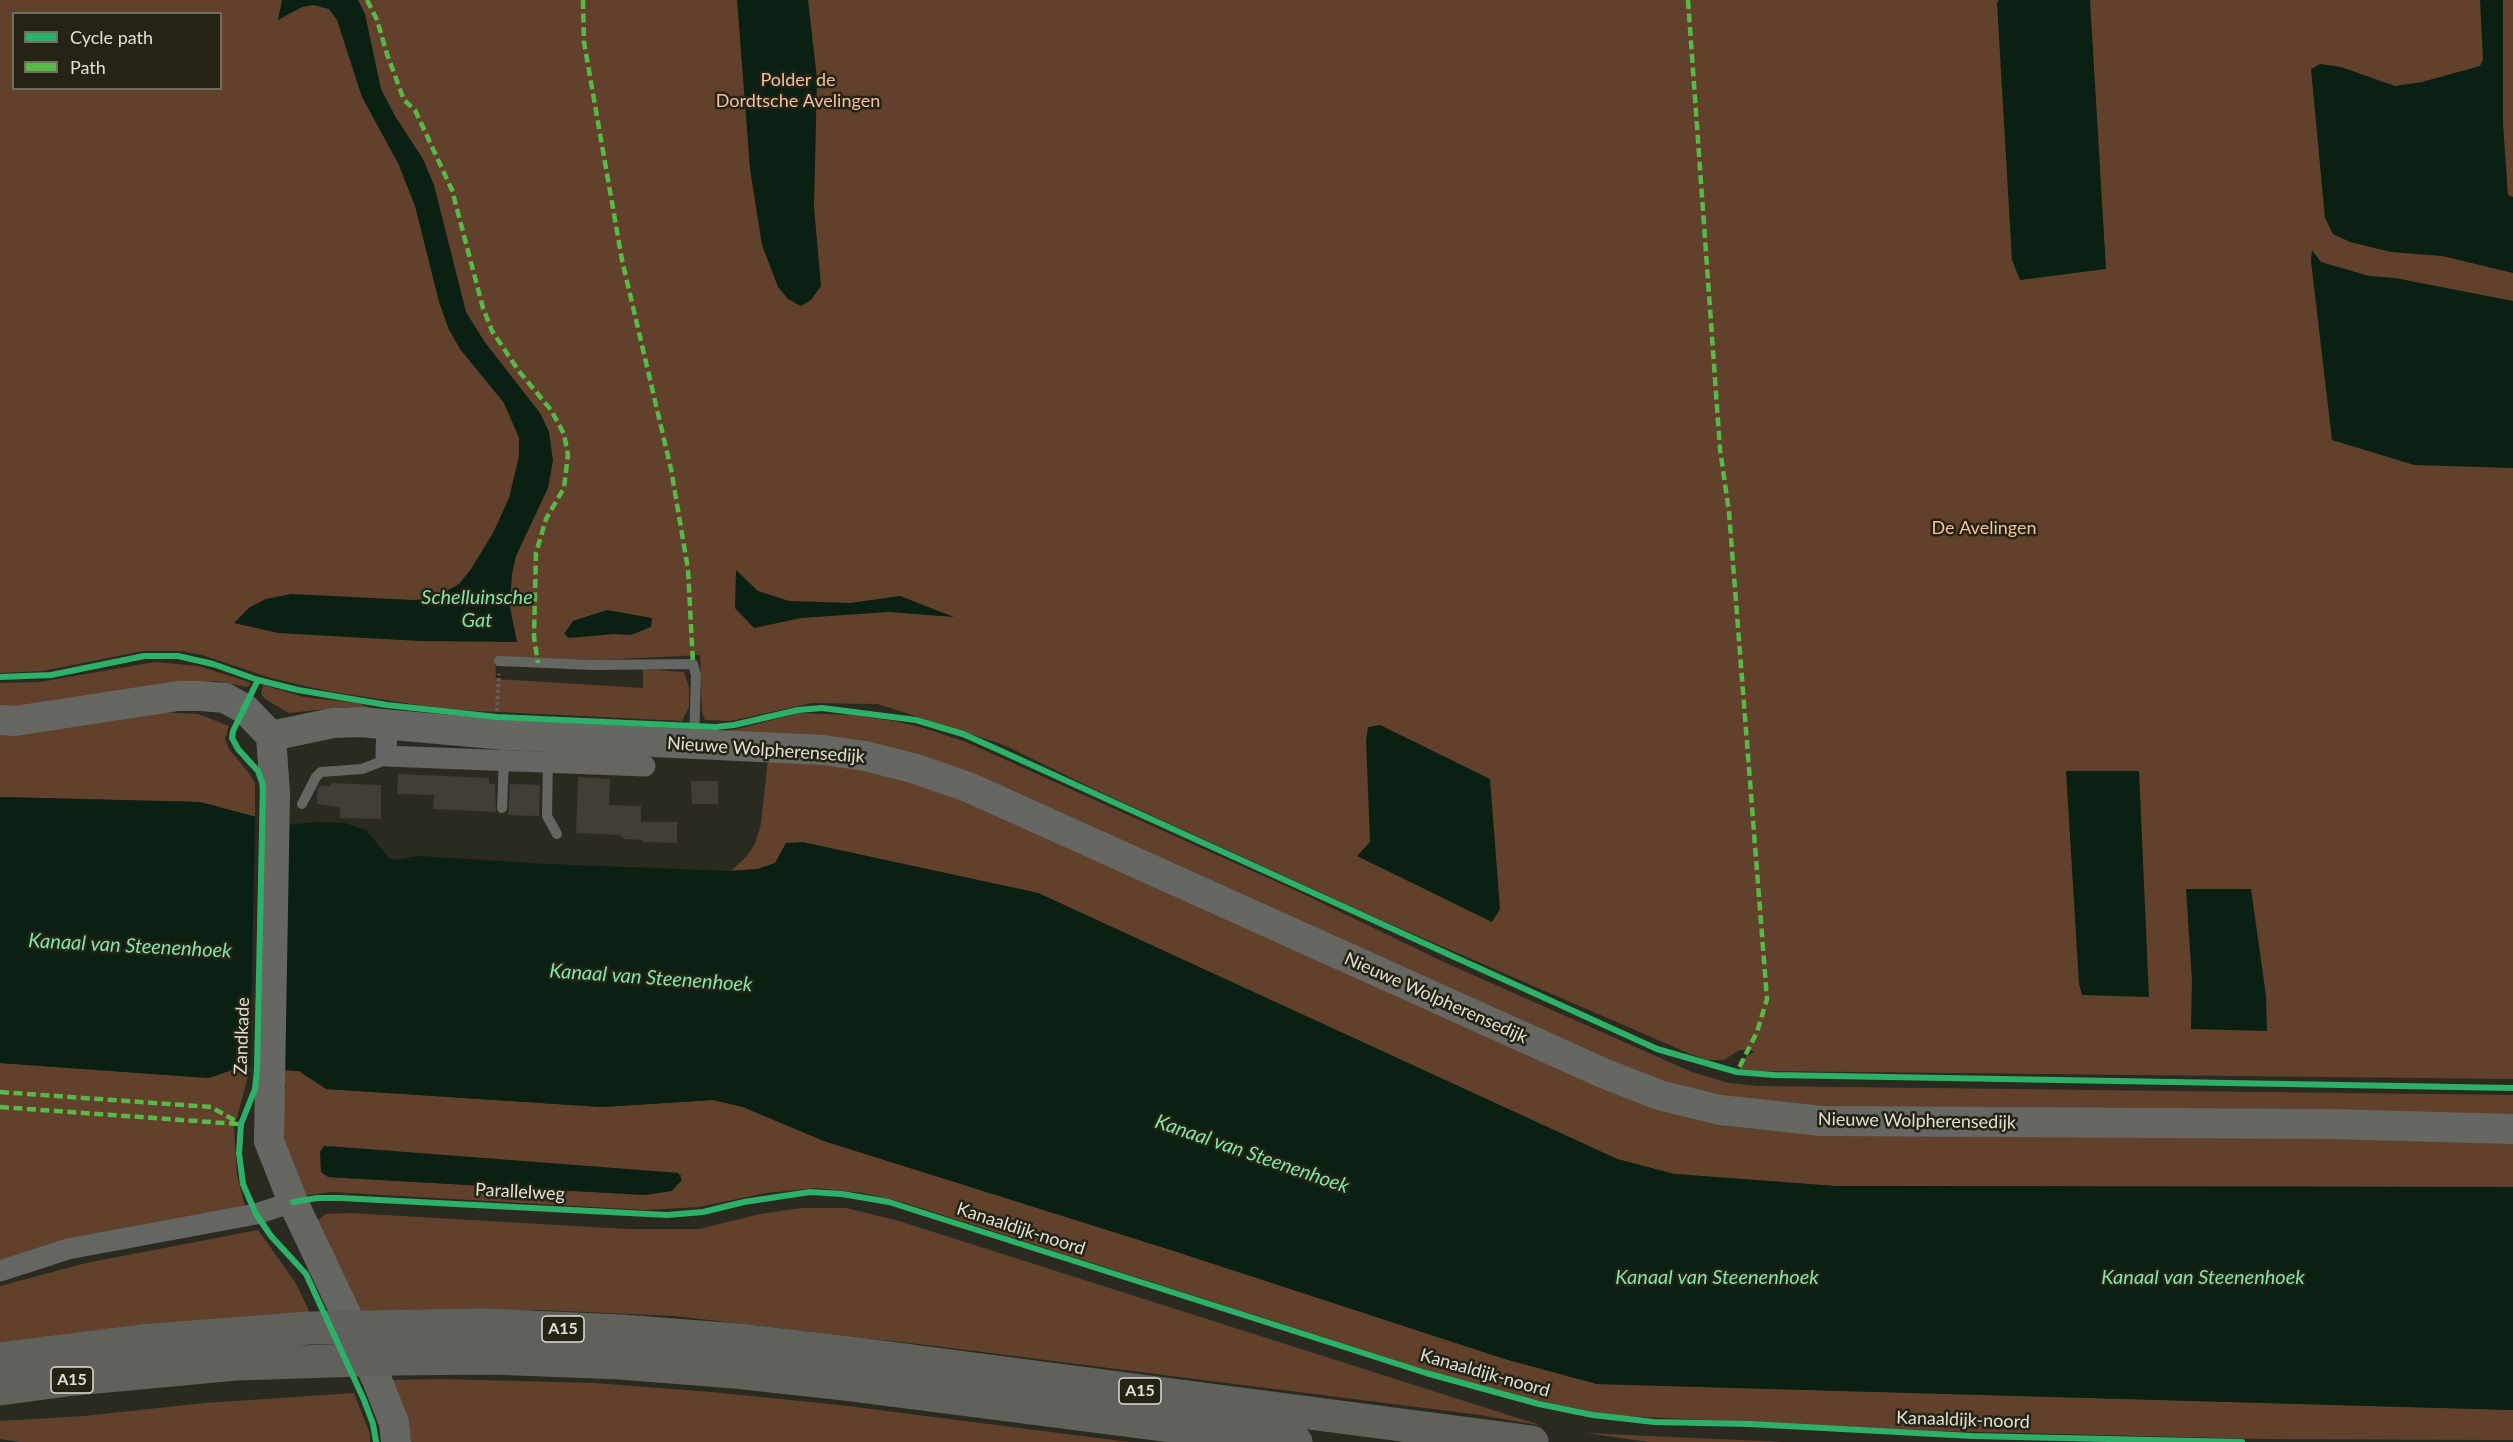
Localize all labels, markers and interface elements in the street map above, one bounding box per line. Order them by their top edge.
legend [12,12,222,90]
text: Cycle path [70,26,153,48]
text: Path [70,56,106,78]
park label: Polder de Dordtsche Avelingen [716,69,880,112]
park label: De Avelingen [1931,517,2037,539]
water label: Schelluinsche Gat [421,586,533,633]
street label: Nieuwe Wolpherensedijk [666,732,866,768]
water label: Kanaal van Steenenhoek [28,929,232,963]
street label: Nieuwe Wolpherensedijk [1341,948,1531,1048]
water label: Kanaal van Steenenhoek [549,959,753,997]
street label: Zandkade [230,997,254,1075]
street label: Nieuwe Wolpherensedijk [1818,1108,2016,1134]
water label: Kanaal van Steenenhoek [1152,1110,1352,1198]
street label: Parallelweg [475,1179,565,1205]
street label: Kanaaldijk-noord [954,1198,1088,1260]
water label: Kanaal van Steenenhoek [1615,1266,1819,1290]
water label: Kanaal van Steenenhoek [2101,1266,2305,1290]
road number: A15 [542,1316,584,1342]
street label: Kanaaldijk-noord [1418,1344,1552,1402]
road number: A15 [51,1367,93,1393]
road number: A15 [1119,1378,1161,1404]
street label: Kanaaldijk-noord [1896,1407,2030,1433]

